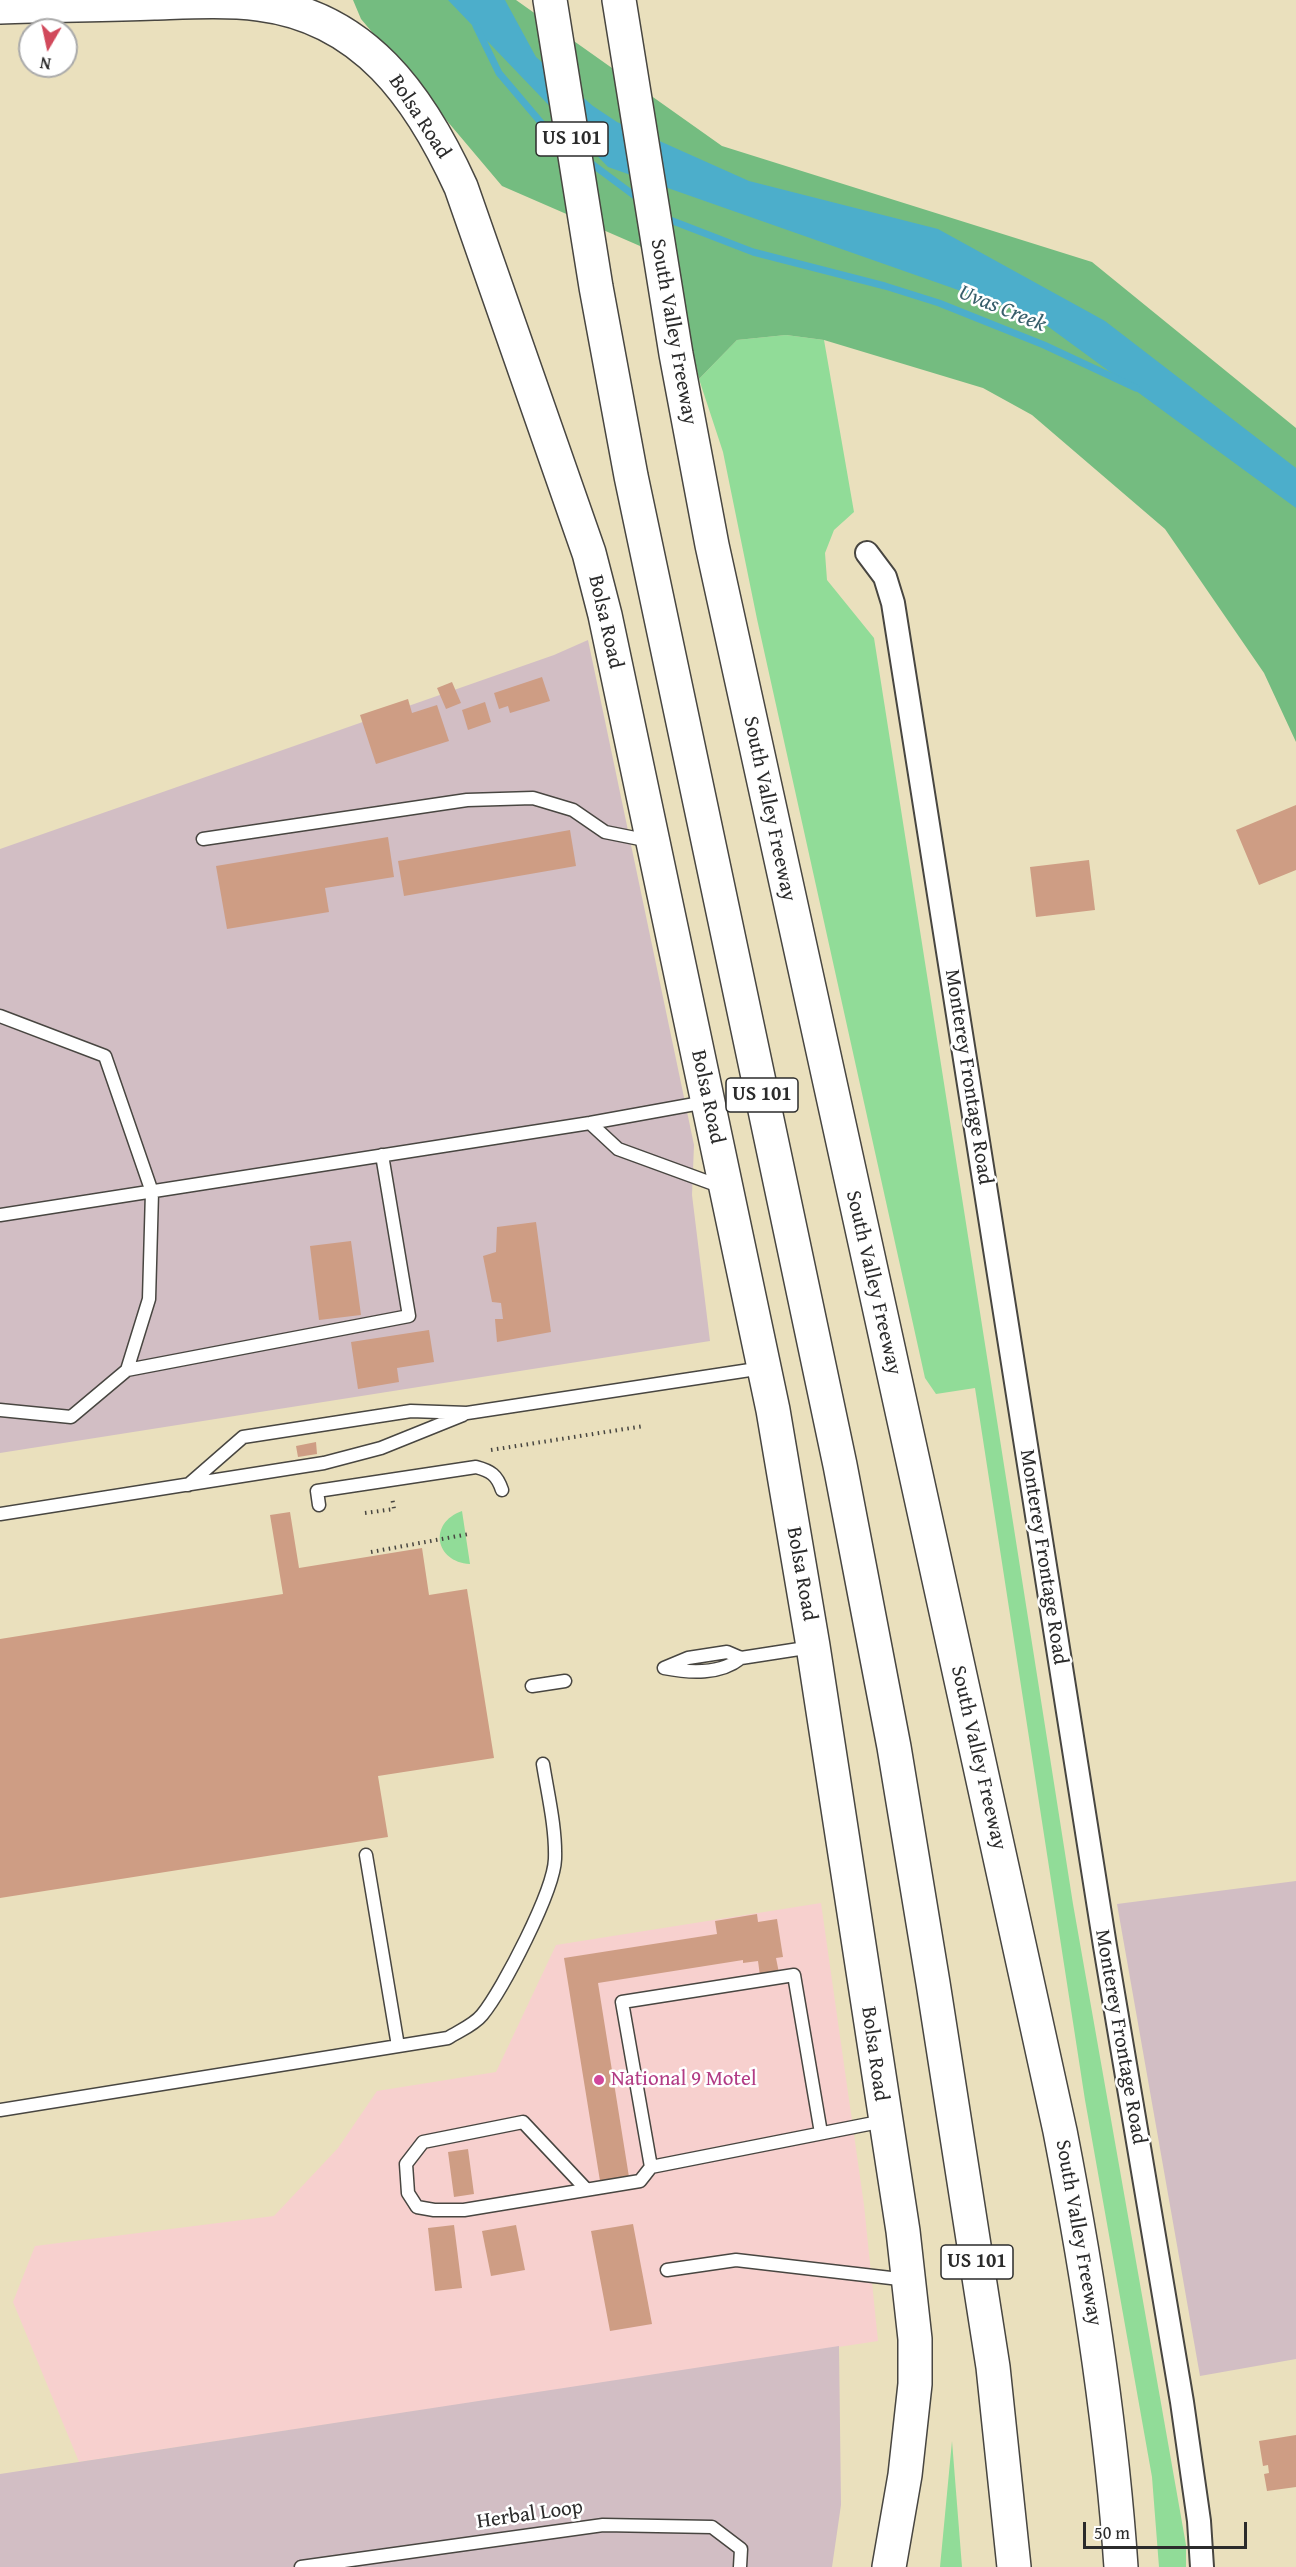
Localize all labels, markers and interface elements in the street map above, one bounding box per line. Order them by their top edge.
north arrow [18,18,78,78]
text: N [38,51,53,76]
street label: Bolsa Road [382,70,456,164]
road number: US 101 [536,122,608,156]
street label: South Valley Freeway [644,237,702,427]
water label: Uvas Creek [954,280,1050,338]
street label: Bolsa Road [582,573,628,671]
street label: South Valley Freeway [737,714,801,904]
street label: Monterey Frontage Road [939,968,997,1186]
street label: Bolsa Road [685,1048,729,1146]
road number: US 101 [726,1078,798,1112]
street label: South Valley Freeway [840,1188,906,1378]
street label: Monterey Frontage Road [1014,1448,1072,1666]
street label: Bolsa Road [780,1525,822,1623]
street label: South Valley Freeway [945,1663,1011,1853]
street label: Monterey Frontage Road [1089,1928,1151,2146]
street label: Bolsa Road [855,2005,893,2103]
place label: National 9 Motel [611,2067,757,2093]
marker: National 9 Motel [592,2073,606,2087]
street label: South Valley Freeway [1049,2138,1107,2328]
road number: US 101 [941,2245,1013,2279]
street label: Herbal Loop [475,2495,585,2535]
scale bar [1086,2510,1250,2548]
text: 50 m [1094,2519,1130,2546]

